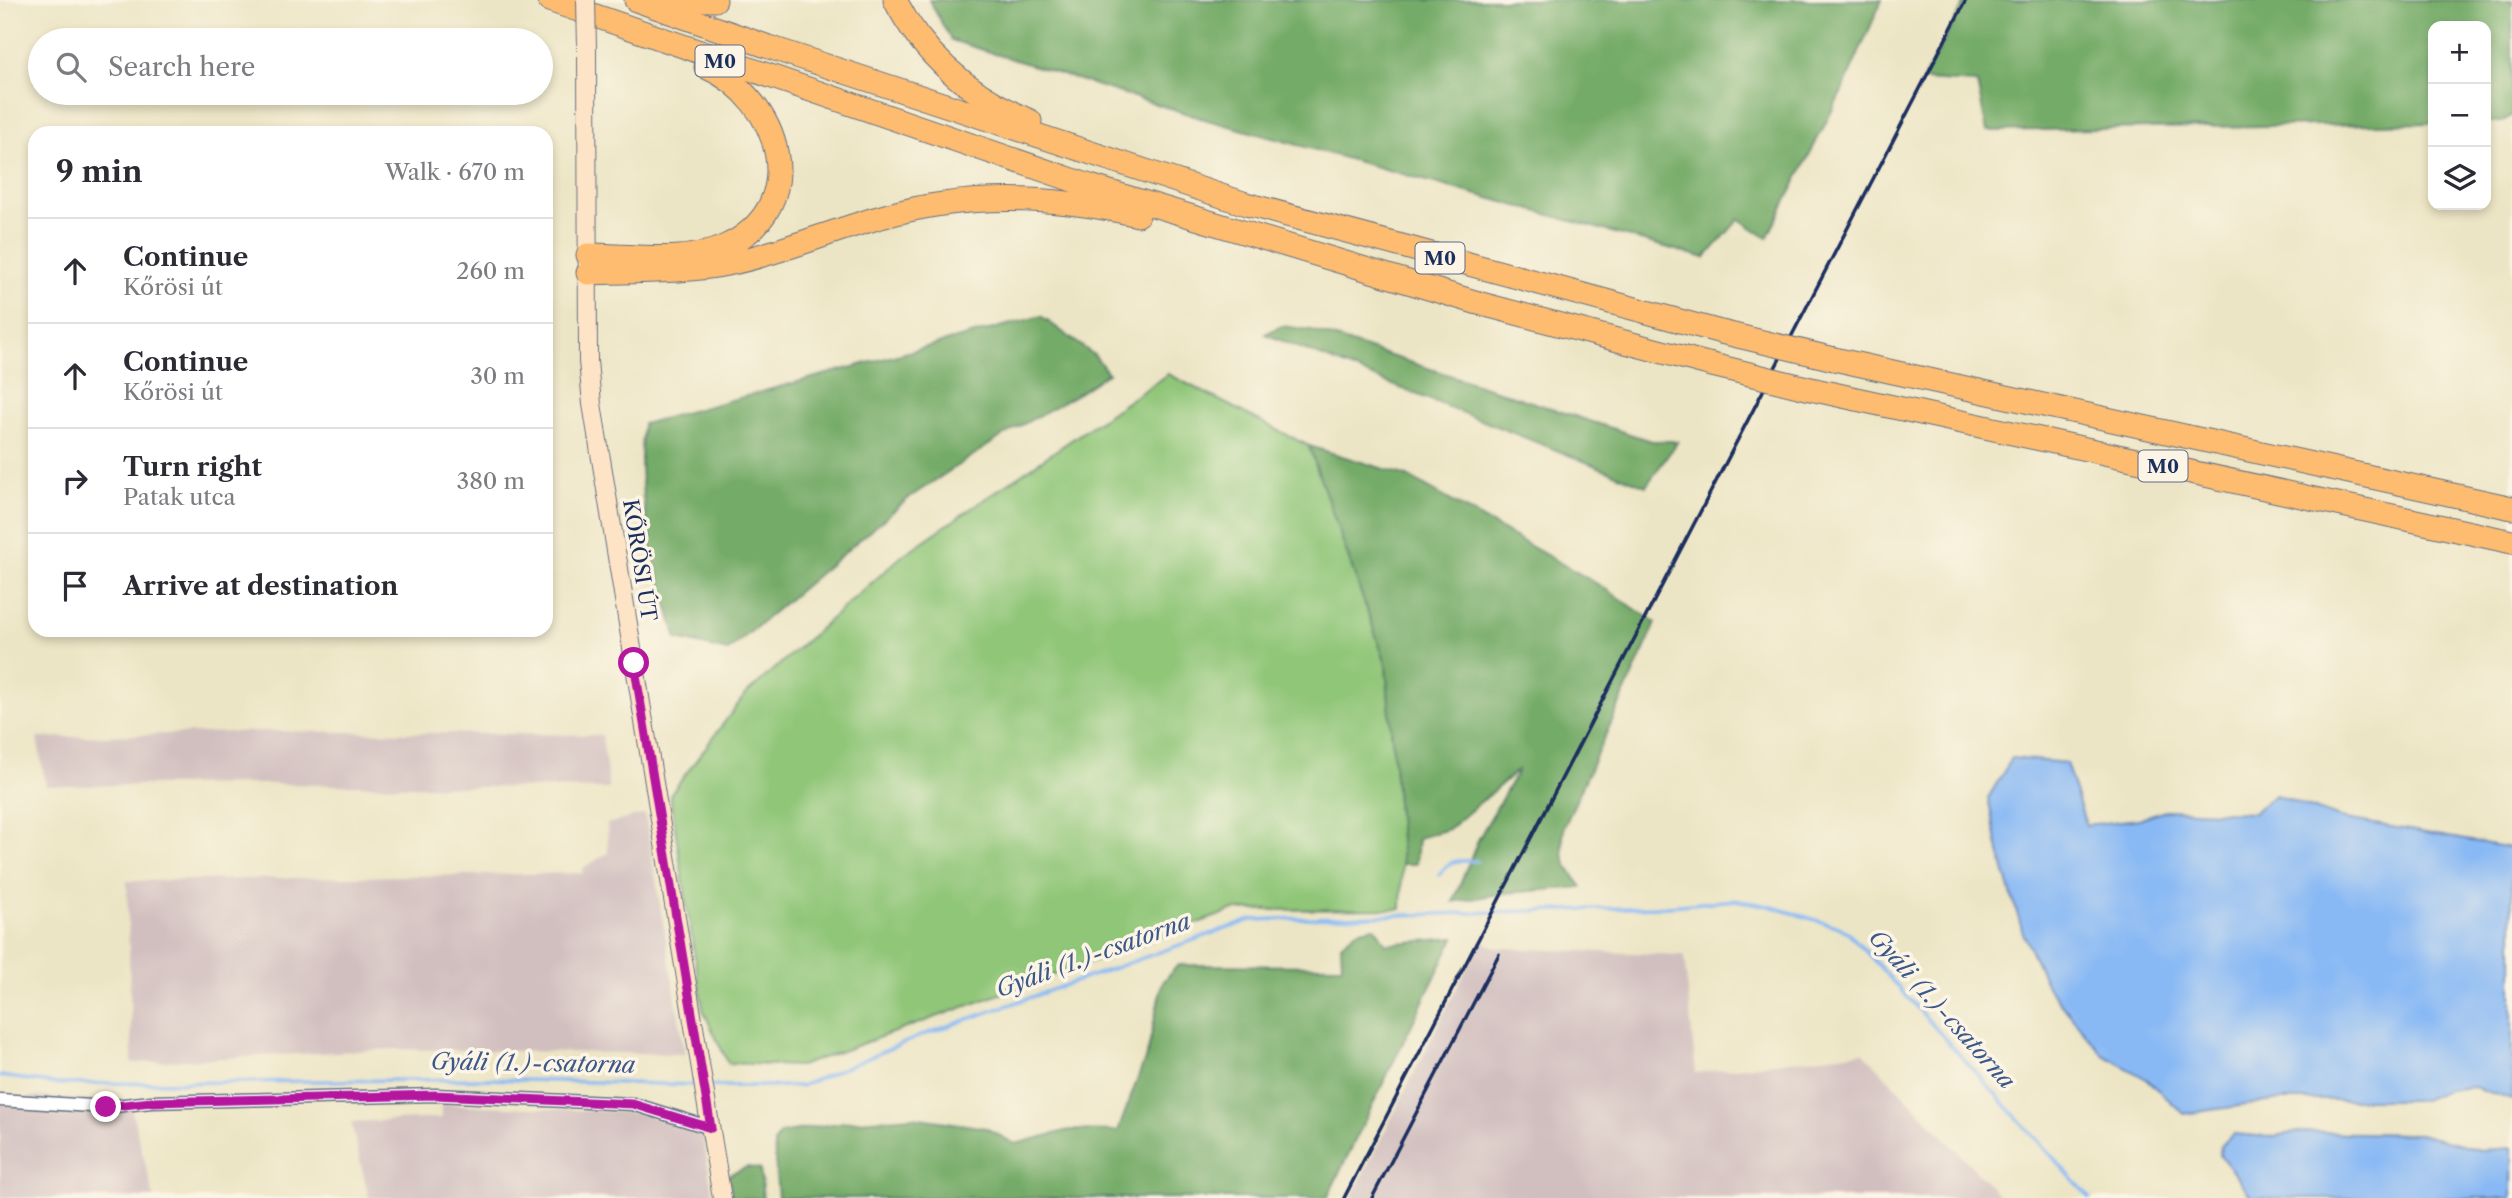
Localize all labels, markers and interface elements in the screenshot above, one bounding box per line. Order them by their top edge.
map controls [2428,21,2491,210]
button: + [2428,21,2491,84]
search box [28,28,553,105]
road number: M0 [696,45,744,76]
icon: search [52,48,90,86]
text: Search here [108,51,255,83]
button: − [2428,84,2491,147]
button: layers [2428,147,2491,210]
text: 9 min [56,153,143,190]
text: Walk · 670 m [385,158,525,186]
text: Continue [123,241,248,273]
road number: M0 [1416,242,1464,274]
icon: ahead [56,252,94,290]
text: 260 m [456,257,525,285]
text: Kőrösi út [123,273,223,301]
text: Continue [123,346,248,378]
icon: ahead [56,357,94,395]
text: 30 m [470,362,525,390]
text: Kőrösi út [123,378,223,406]
road number: M0 [2138,450,2188,481]
text: Turn right [123,451,262,483]
icon: right [56,462,94,500]
text: 380 m [457,467,525,495]
text: Patak utca [123,483,236,511]
street label: KŐRÖSI ÚT [618,497,662,623]
icon: arrive [56,567,94,605]
text: Arrive at destination [123,570,398,602]
route start [618,647,649,678]
water label: Gyáli (1.)-csatorna [992,907,1194,1003]
water label: Gyáli (1.)-csatorna [1863,924,2021,1095]
water label: Gyáli (1.)-csatorna [430,1047,636,1079]
route end [90,1091,121,1122]

